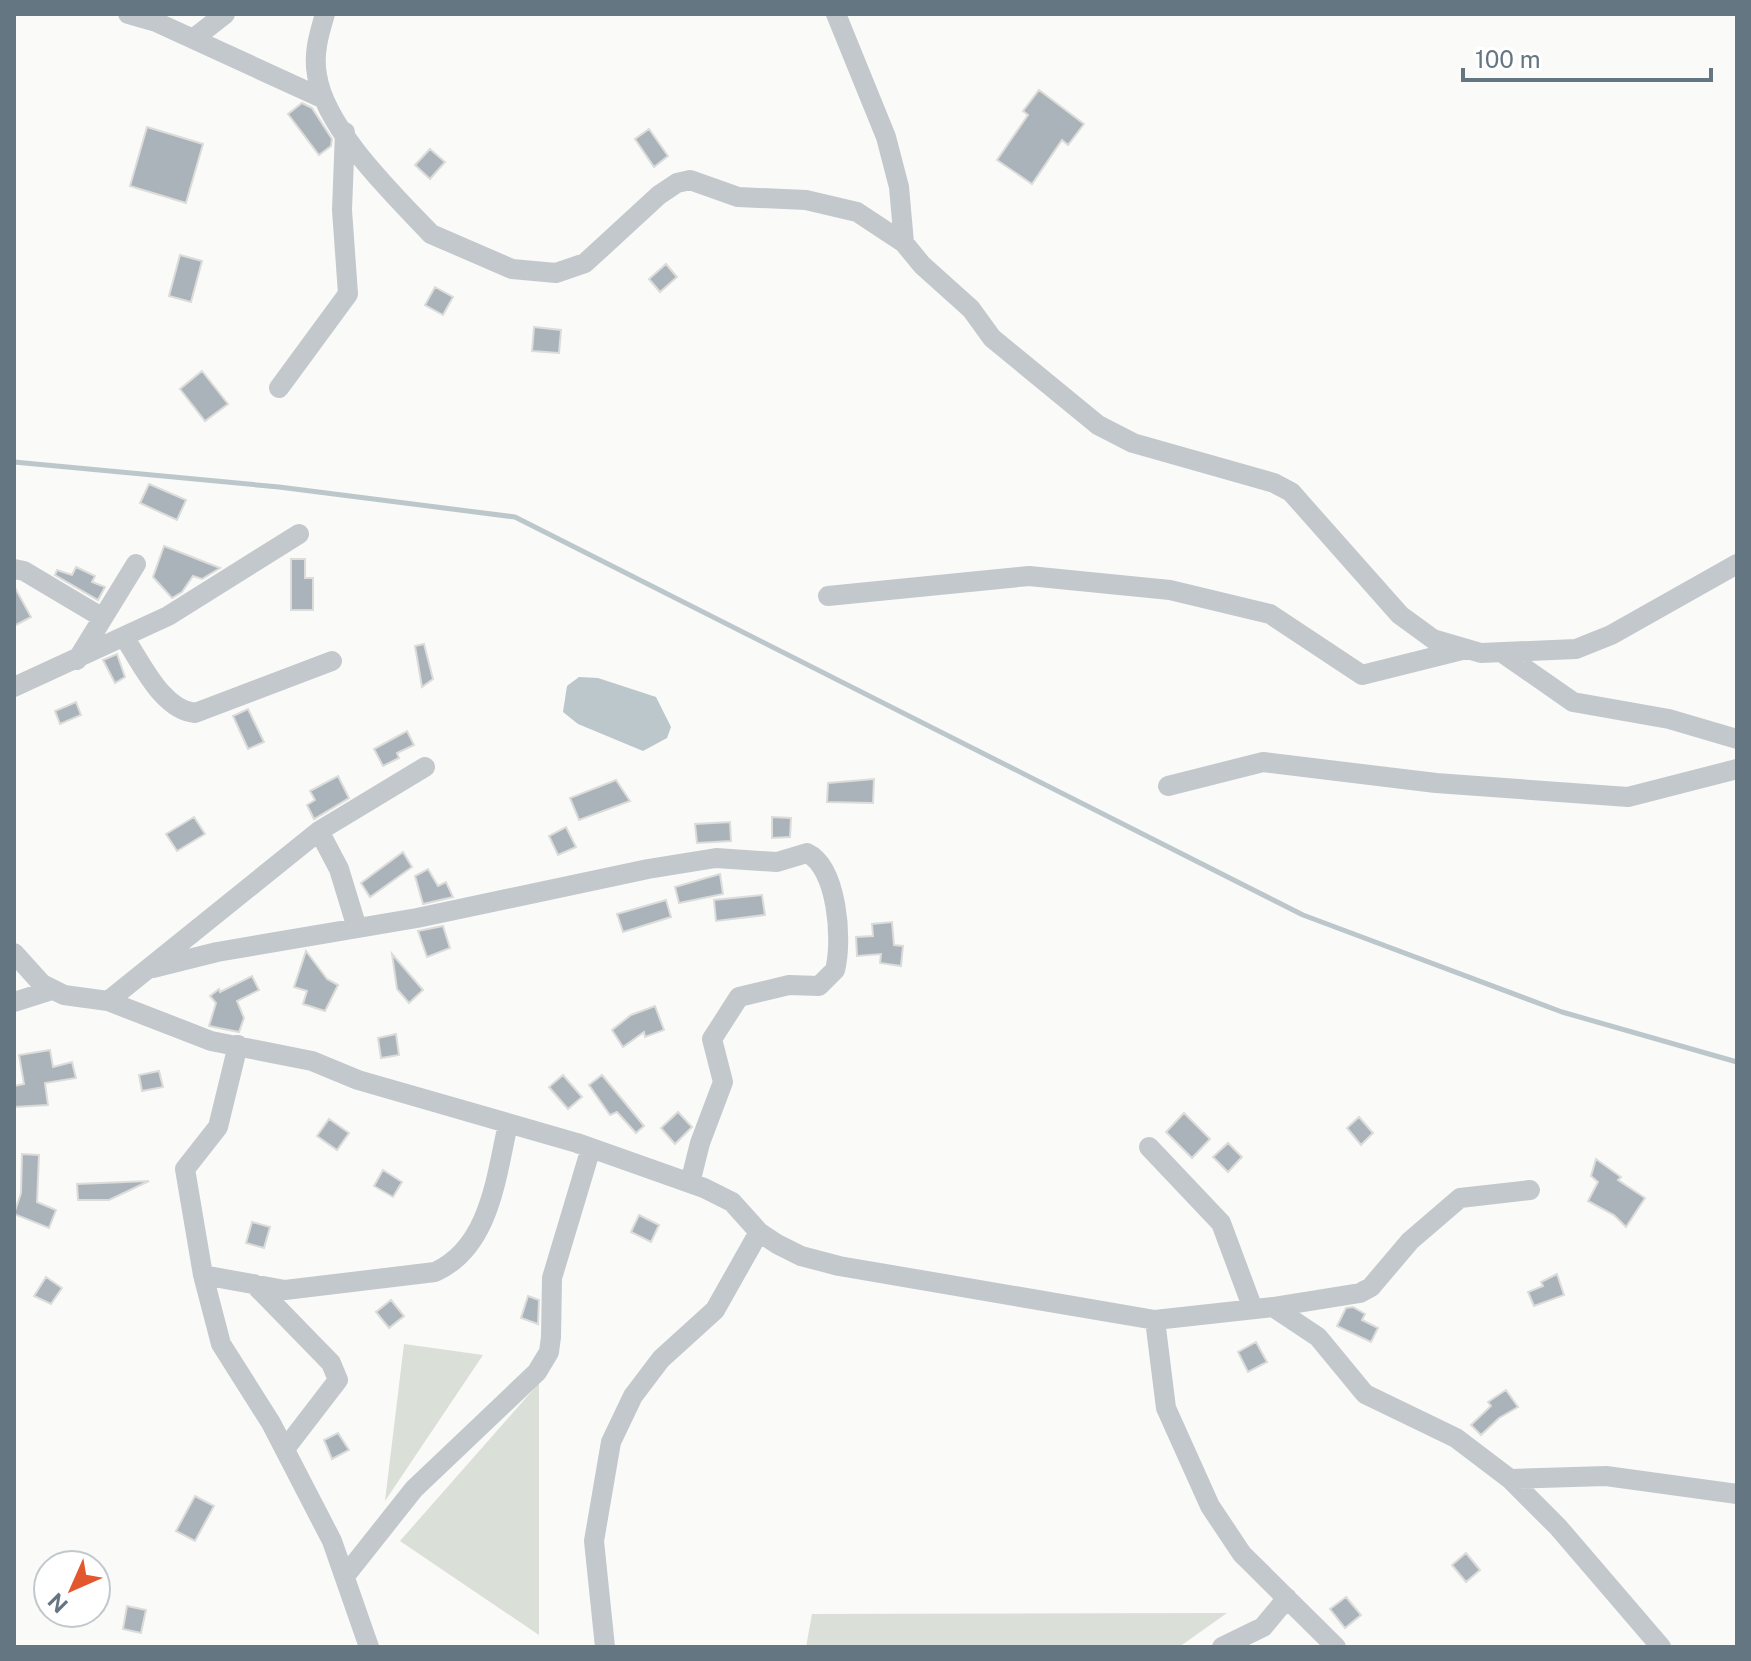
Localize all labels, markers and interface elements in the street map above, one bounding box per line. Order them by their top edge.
scale bar [1463,32,1711,82]
text: 100 m [1475,45,1541,73]
north arrow [32,1549,112,1629]
text: N [43,1588,73,1618]

